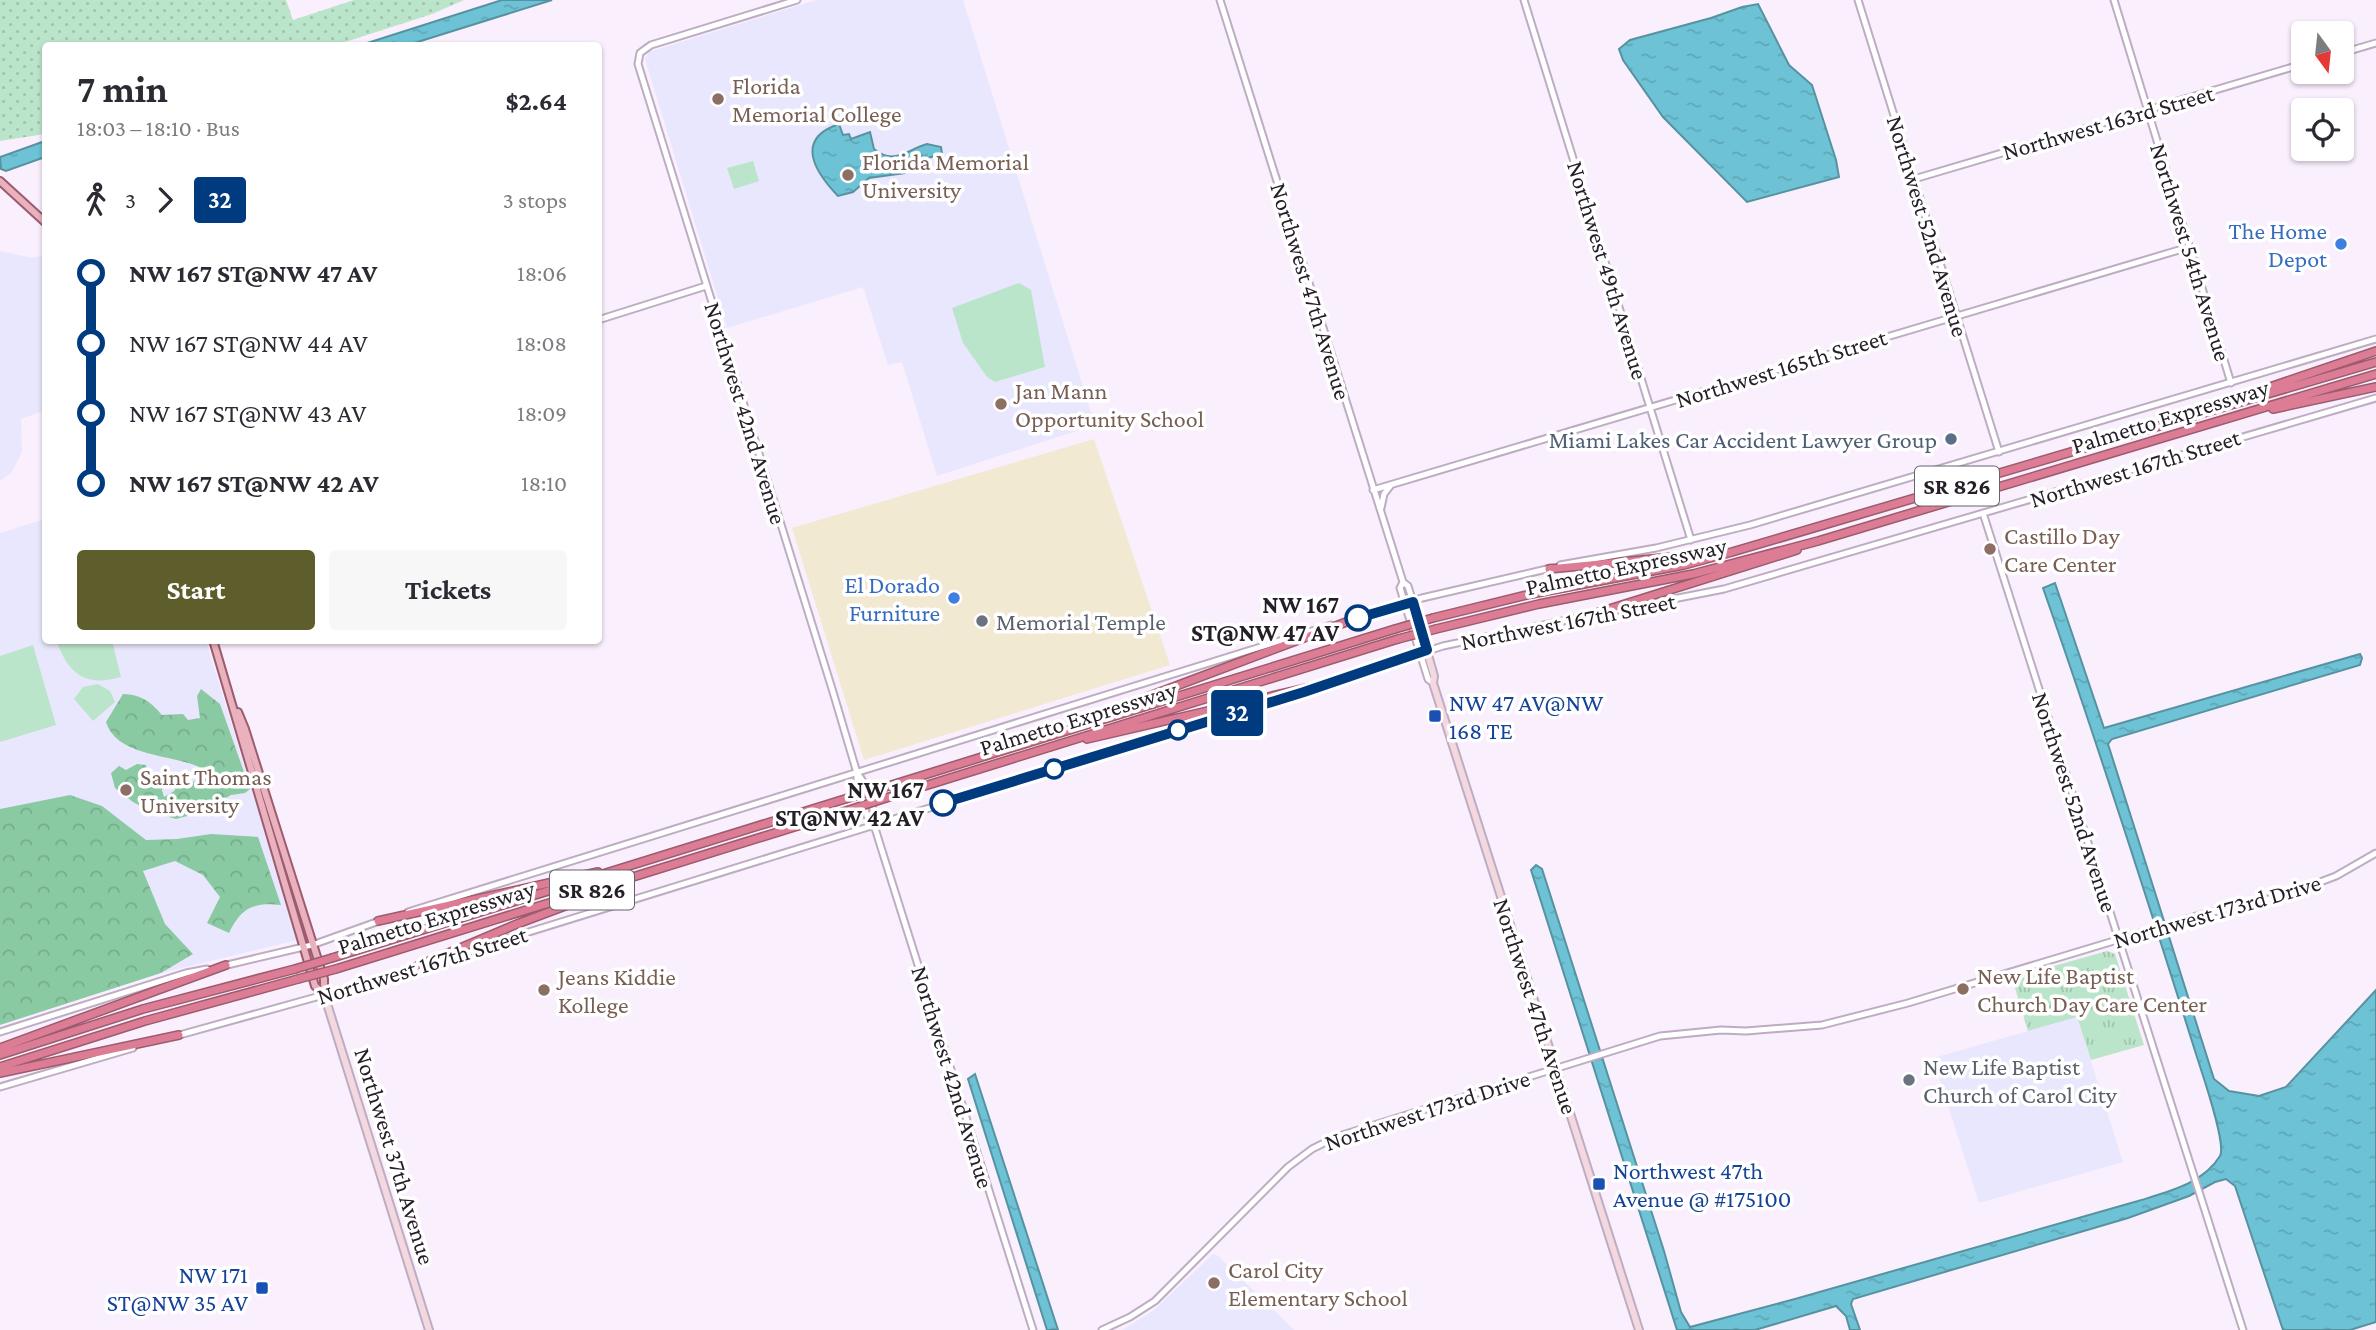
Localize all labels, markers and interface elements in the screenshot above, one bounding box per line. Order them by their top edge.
north arrow [2291,21,2354,84]
map controls [2291,21,2354,161]
text: 7 min [77,68,168,110]
place label: Florida Memorial College [732,72,902,127]
street label: Northwest 163rd Street [1999,79,2218,165]
text: $2.64 [506,87,567,116]
marker: Florida Memorial College [710,91,726,107]
button: locate [2291,98,2354,161]
street label: Northwest 52nd Avenue [1882,112,1974,340]
text: 18:03 – 18:10 · Bus [77,115,240,141]
street label: Northwest 54th Avenue [2145,140,2237,364]
place label: Florida Memorial University [862,148,1029,203]
street label: Northwest 49th Avenue [1562,158,1654,382]
marker: Florida Memorial University [840,167,856,183]
street label: Northwest 47th Avenue [1265,179,1357,403]
icon: walk [77,181,115,219]
icon: forward [146,181,184,219]
text: 32 [208,186,232,213]
text: 3 [125,187,136,213]
text: 3 stops [503,187,567,213]
place label: The Home Depot [2229,217,2328,272]
marker: The Home Depot [2333,236,2349,252]
text: NW 167 ST@NW 47 AV [129,259,377,288]
text: 18:06 [517,260,567,286]
street label: Northwest 42nd Avenue [699,299,793,527]
street label: Northwest 165th Street [1672,323,1891,413]
text: NW 167 ST@NW 44 AV [129,329,368,358]
text: 18:08 [516,330,567,356]
street label: Palmetto Expressway [2068,373,2273,459]
place label: Jan Mann Opportunity School [1013,377,1204,432]
marker: Jan Mann Opportunity School [993,396,1009,412]
text: NW 167 ST@NW 43 AV [129,399,366,428]
text: 18:09 [517,400,567,426]
street label: Northwest 167th Street [2027,423,2244,513]
place label: Miami Lakes Car Accident Lawyer Group [1549,426,1937,453]
marker: Miami Lakes Car Accident Lawyer Group [1943,431,1959,447]
road number: SR 826 [1915,466,1999,506]
text: NW 167 ST@NW 42 AV [129,469,378,498]
text: 18:10 [521,470,567,496]
place label: Castillo Day Care Center [2004,522,2121,577]
street label: Palmetto Expressway [1523,531,1730,600]
marker: Castillo Day Care Center [1982,541,1998,557]
button: Start [77,550,315,630]
button: Tickets [329,550,567,630]
place label: El Dorado Furniture [845,571,940,626]
street label: Northwest 167th Street [1458,587,1679,655]
marker: El Dorado Furniture [946,590,962,606]
place label: NW 167 ST@NW 47 AV [1191,591,1340,646]
marker: NW 167 ST@NW 47 AV [1345,605,1371,631]
place label: Memorial Temple [996,608,1166,635]
marker: Memorial Temple [974,613,990,629]
street label: Palmetto Expressway [976,675,1181,761]
place label: NW 47 AV@NW 168 TE [1449,689,1603,744]
street label: Northwest 52nd Avenue [2027,689,2123,915]
line badge: 32 [1206,690,1268,736]
text: 32 [1225,699,1249,726]
marker: NW 47 AV@NW 168 TE [1427,708,1443,724]
unlabelled marker [1168,720,1188,740]
unlabelled marker [1044,759,1064,779]
place label: Saint Thomas University [140,763,272,818]
place label: NW 167 ST@NW 42 AV [775,776,925,831]
marker: Saint Thomas University [118,782,134,798]
marker: NW 167 ST@NW 42 AV [930,790,956,816]
street label: Northwest 173rd Drive [2110,868,2324,954]
road number: SR 826 [550,870,634,909]
street label: Palmetto Expressway [334,874,539,960]
street label: Northwest 47th Avenue [1488,895,1584,1117]
street label: Northwest 167th Street [314,920,531,1010]
place label: New Life Baptist Church Day Care Center [1977,962,2208,1017]
place label: Jeans Kiddie Kollege [556,963,676,1018]
street label: Northwest 42nd Avenue [906,963,1000,1191]
marker: New Life Baptist Church Day Care Center [1955,981,1971,997]
marker: Jeans Kiddie Kollege [536,982,552,998]
street label: Northwest 37th Avenue [349,1045,441,1267]
place label: New Life Baptist Church of Carol City [1923,1053,2118,1108]
street label: Northwest 173rd Drive [1321,1064,1533,1156]
marker: New Life Baptist Church of Carol City [1901,1072,1917,1088]
place label: Northwest 47th Avenue @ #175100 [1613,1157,1791,1212]
marker: Northwest 47th Avenue @ #175100 [1591,1176,1607,1192]
place label: Carol City Elementary School [1228,1256,1408,1311]
place label: NW 171 ST@NW 35 AV [107,1261,248,1316]
marker: Carol City Elementary School [1206,1275,1222,1291]
marker: NW 171 ST@NW 35 AV [254,1280,270,1296]

